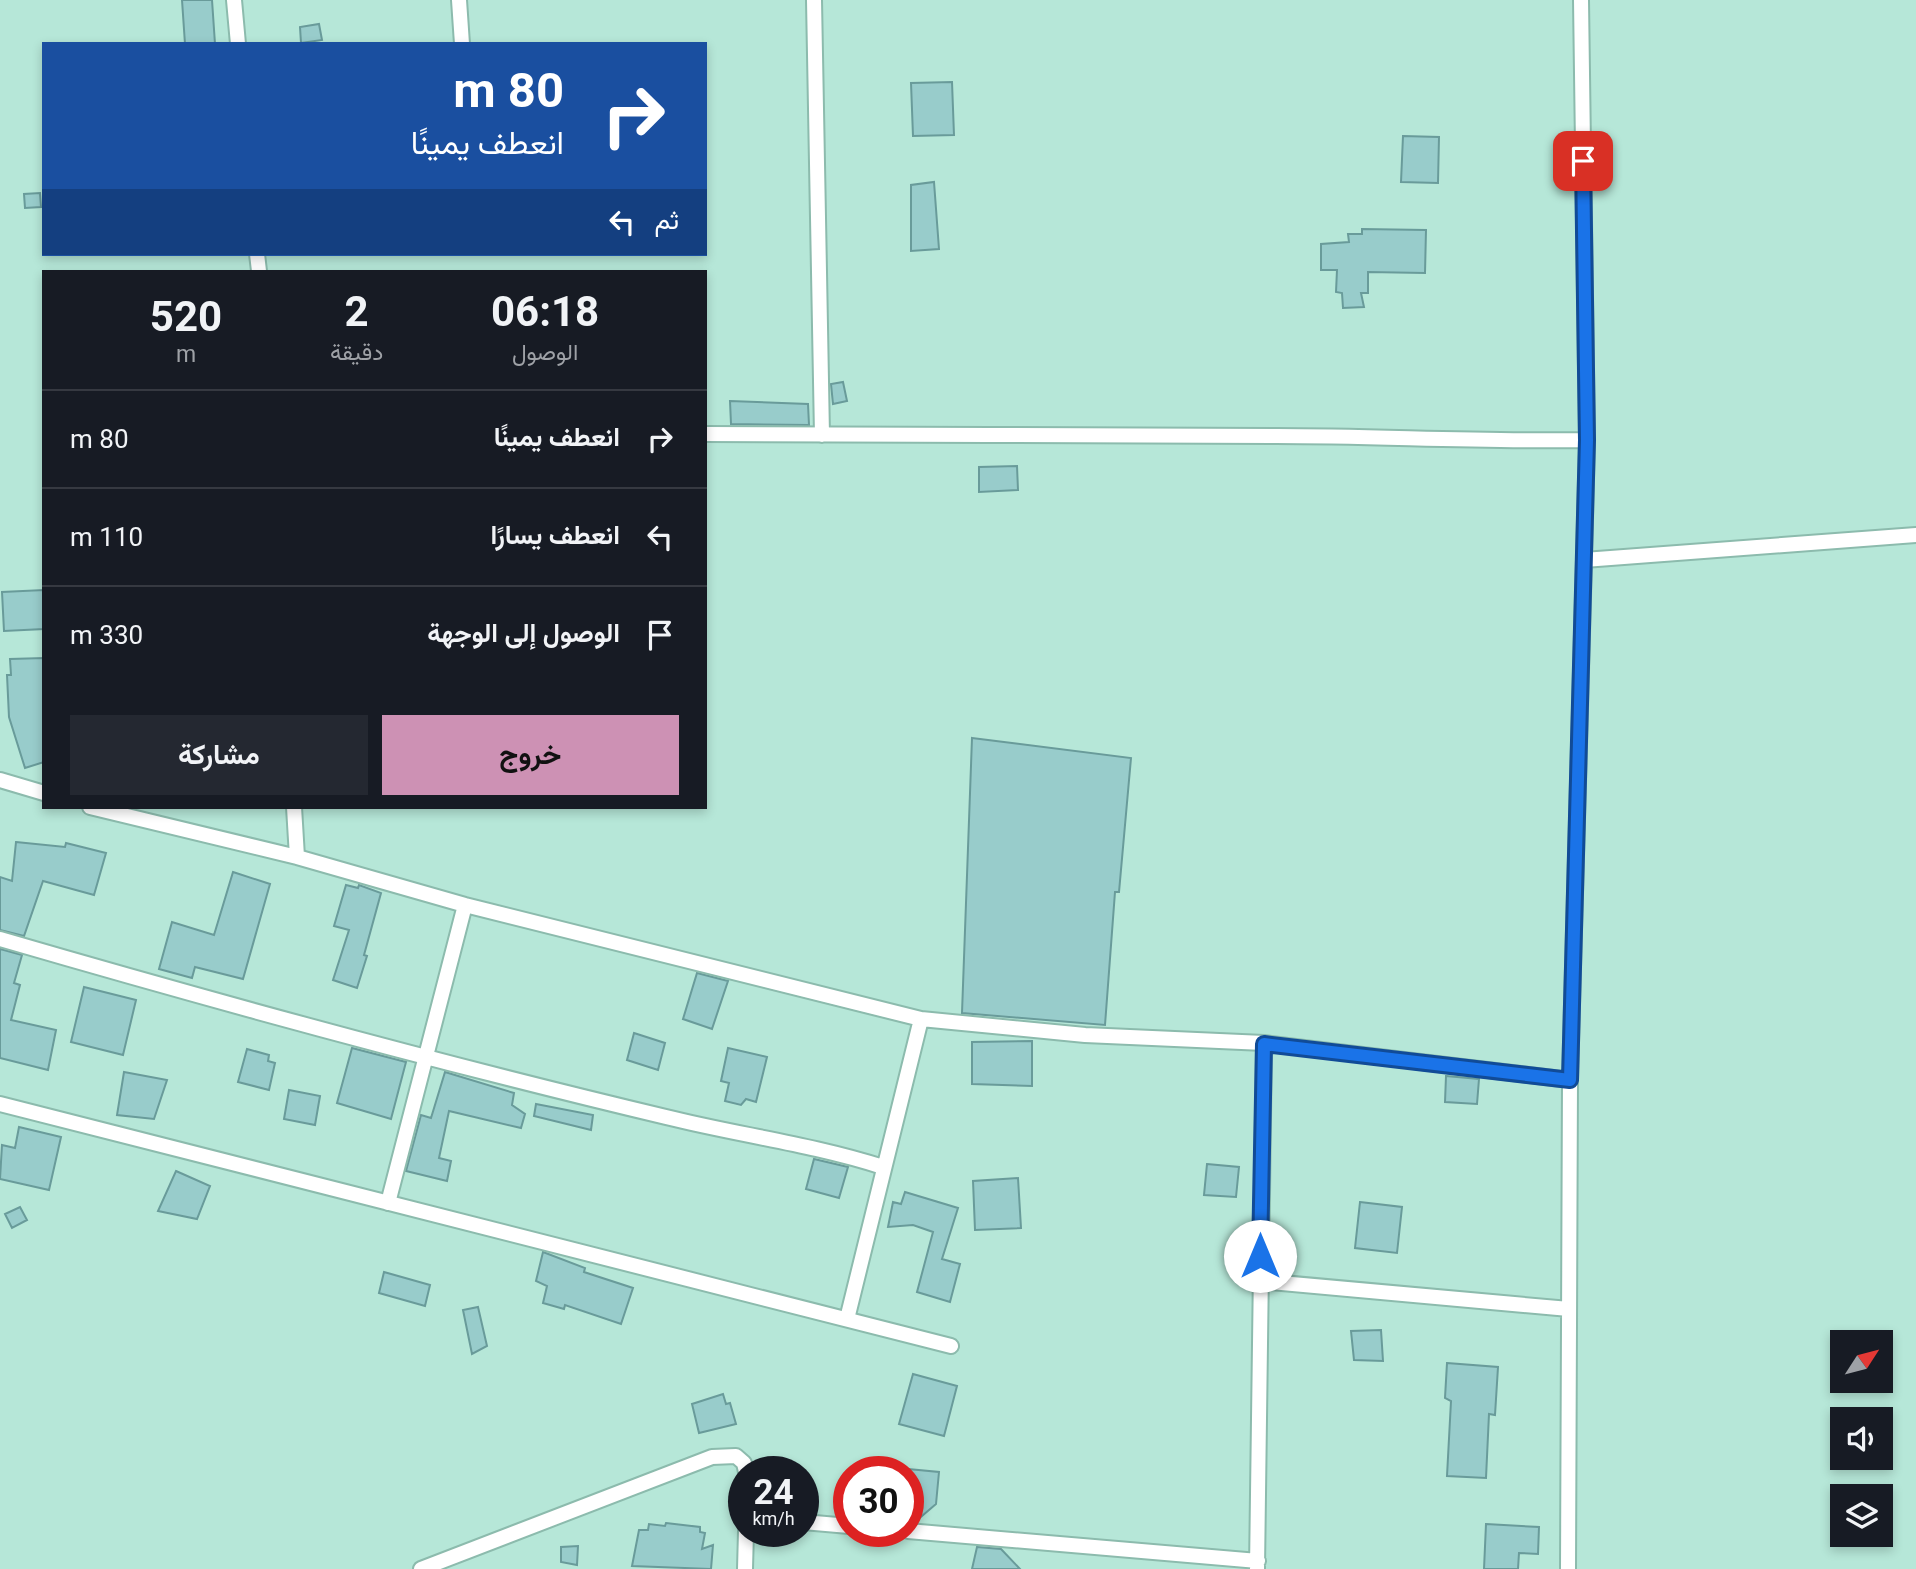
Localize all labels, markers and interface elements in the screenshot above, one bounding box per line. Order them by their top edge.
text: 80 m [453,62,564,119]
icon: right [588,70,679,161]
text: انعطف يمينًا [411,124,564,162]
pin [1553,131,1613,191]
icon: arrive [1564,142,1602,180]
icon: left [603,203,641,241]
text: ثم [655,205,679,235]
text: 2 [345,287,369,336]
text: 06:18 [491,287,599,336]
text: 520 [150,292,222,341]
text: دقيقة [330,339,383,366]
text: الوصول [512,339,578,366]
text: m [176,341,196,368]
icon: right [641,420,679,458]
text: انعطف يمينًا [494,422,620,452]
text: 80 m [70,424,129,454]
icon: left [641,518,679,556]
text: انعطف يسارًا [490,520,620,550]
text: 110 m [70,522,143,552]
icon: arrive [641,616,679,654]
text: الوصول إلى الوجهة [427,618,620,648]
text: 330 m [70,620,143,650]
button: مشاركة [70,715,368,795]
button: خروج [382,715,679,795]
position arrow [1223,1219,1297,1293]
north arrow [1830,1330,1894,1393]
map controls [1830,1330,1893,1547]
button: sound [1830,1407,1893,1470]
speed limit sign: 30 [833,1456,924,1547]
text: 24 [753,1472,794,1513]
button: layers [1830,1484,1893,1547]
text: km/h [752,1508,795,1529]

